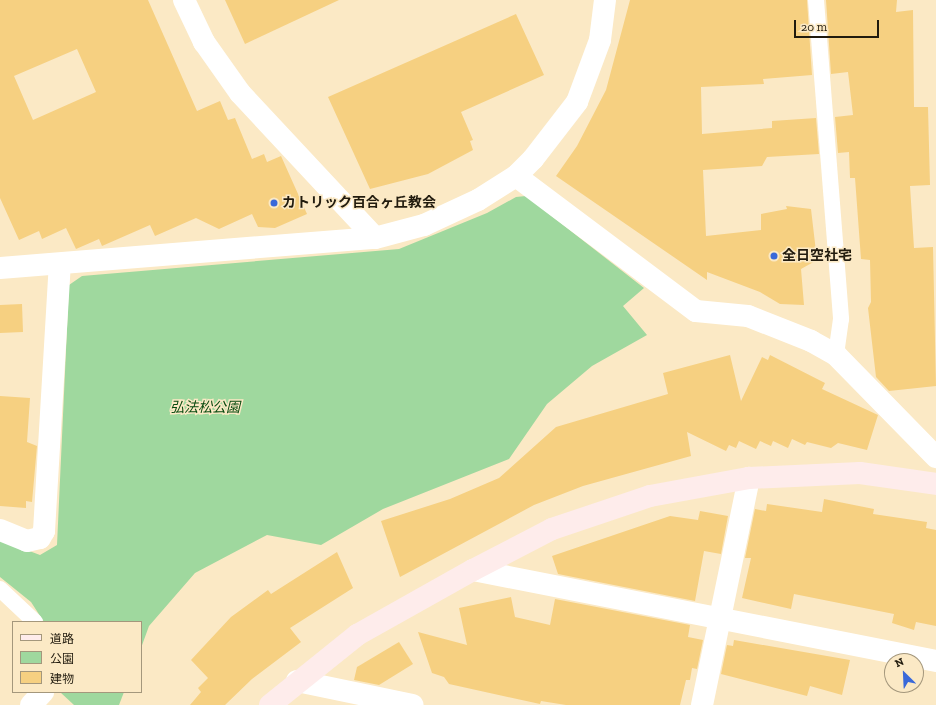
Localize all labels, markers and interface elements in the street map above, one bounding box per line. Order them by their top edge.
scale bar [796,12,881,38]
text: 20 m [801,20,827,34]
place label: カトリック百合ヶ丘教会 [282,195,436,211]
marker: カトリック百合ヶ丘教会 [269,198,279,208]
place label: 全日空社宅 [782,248,852,264]
marker: 全日空社宅 [769,251,779,261]
park label: 弘法松公園 [170,400,240,416]
legend [12,621,142,693]
text: 道路 [50,632,74,646]
text: 公園 [50,652,74,666]
north arrow [884,653,924,693]
text: N [893,655,906,670]
text: 建物 [50,672,74,686]

